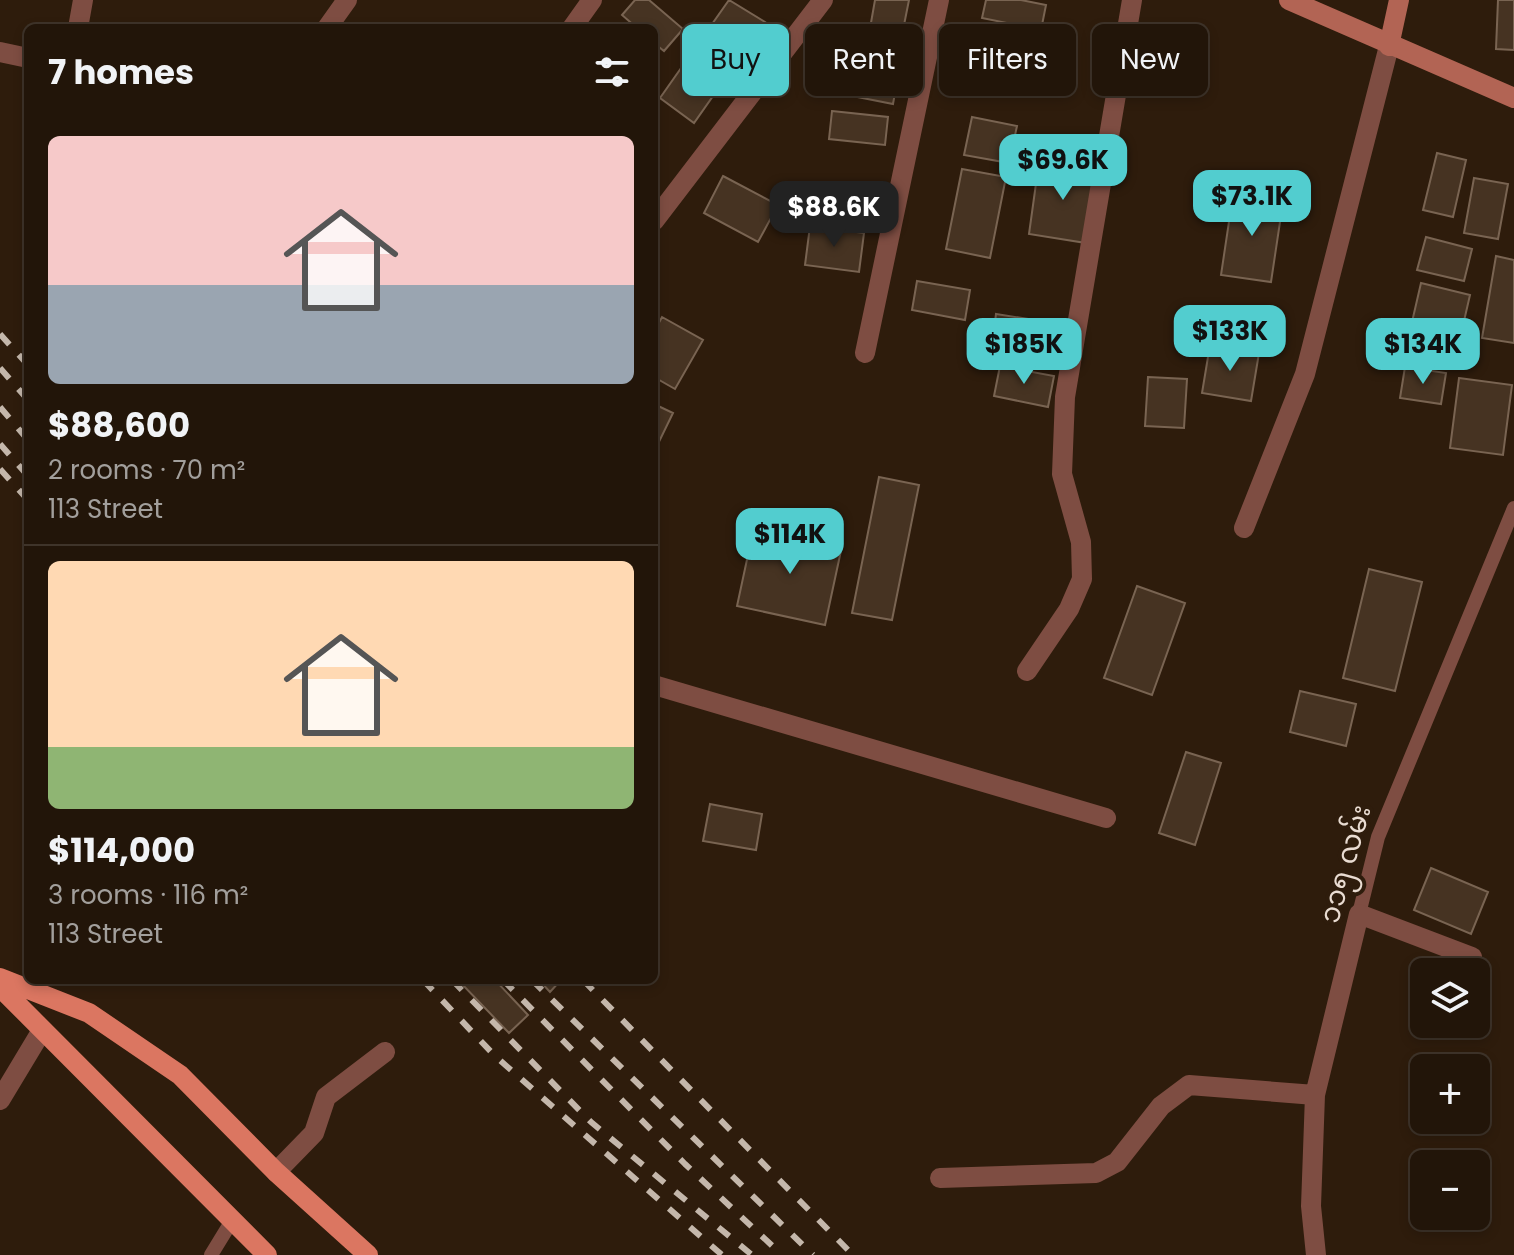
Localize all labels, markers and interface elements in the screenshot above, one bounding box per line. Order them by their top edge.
chip: Buy [682,24,789,96]
chip: Rent [805,24,923,96]
chip: Filters [939,24,1076,96]
chip: New [1092,24,1208,96]
text: 7 homes [48,48,194,96]
icon: filters [590,50,634,94]
pin: $69.6K [998,134,1128,202]
text: $69.6K [1017,142,1109,178]
pin: $73.1K [1187,170,1317,238]
text: $73.1K [1211,178,1293,214]
pin: $88.6K [769,181,899,249]
icon: home [269,188,413,332]
text: $88.6K [788,189,880,225]
pin: $133K [1174,305,1286,373]
text: $133K [1192,313,1268,349]
pin: $185K [968,318,1080,386]
pin: $134K [1367,318,1479,386]
text: $185K [985,326,1063,362]
text: $134K [1384,326,1462,362]
text: $88,600 [48,401,190,449]
text: 2 rooms · 70 m² [48,452,245,488]
text: 113 Street [48,491,163,527]
pin: $114K [734,508,846,576]
text: $114K [754,516,826,552]
icon: home [269,613,413,757]
street label: ၁၁၅ လမ်း [1310,800,1383,929]
text: $114,000 [48,826,195,874]
text: 3 rooms · 116 m² [48,877,248,913]
text: 113 Street [48,916,163,952]
map controls [1410,958,1490,1230]
button: layers [1410,958,1490,1038]
button: + [1410,1054,1490,1134]
button: − [1410,1150,1490,1230]

